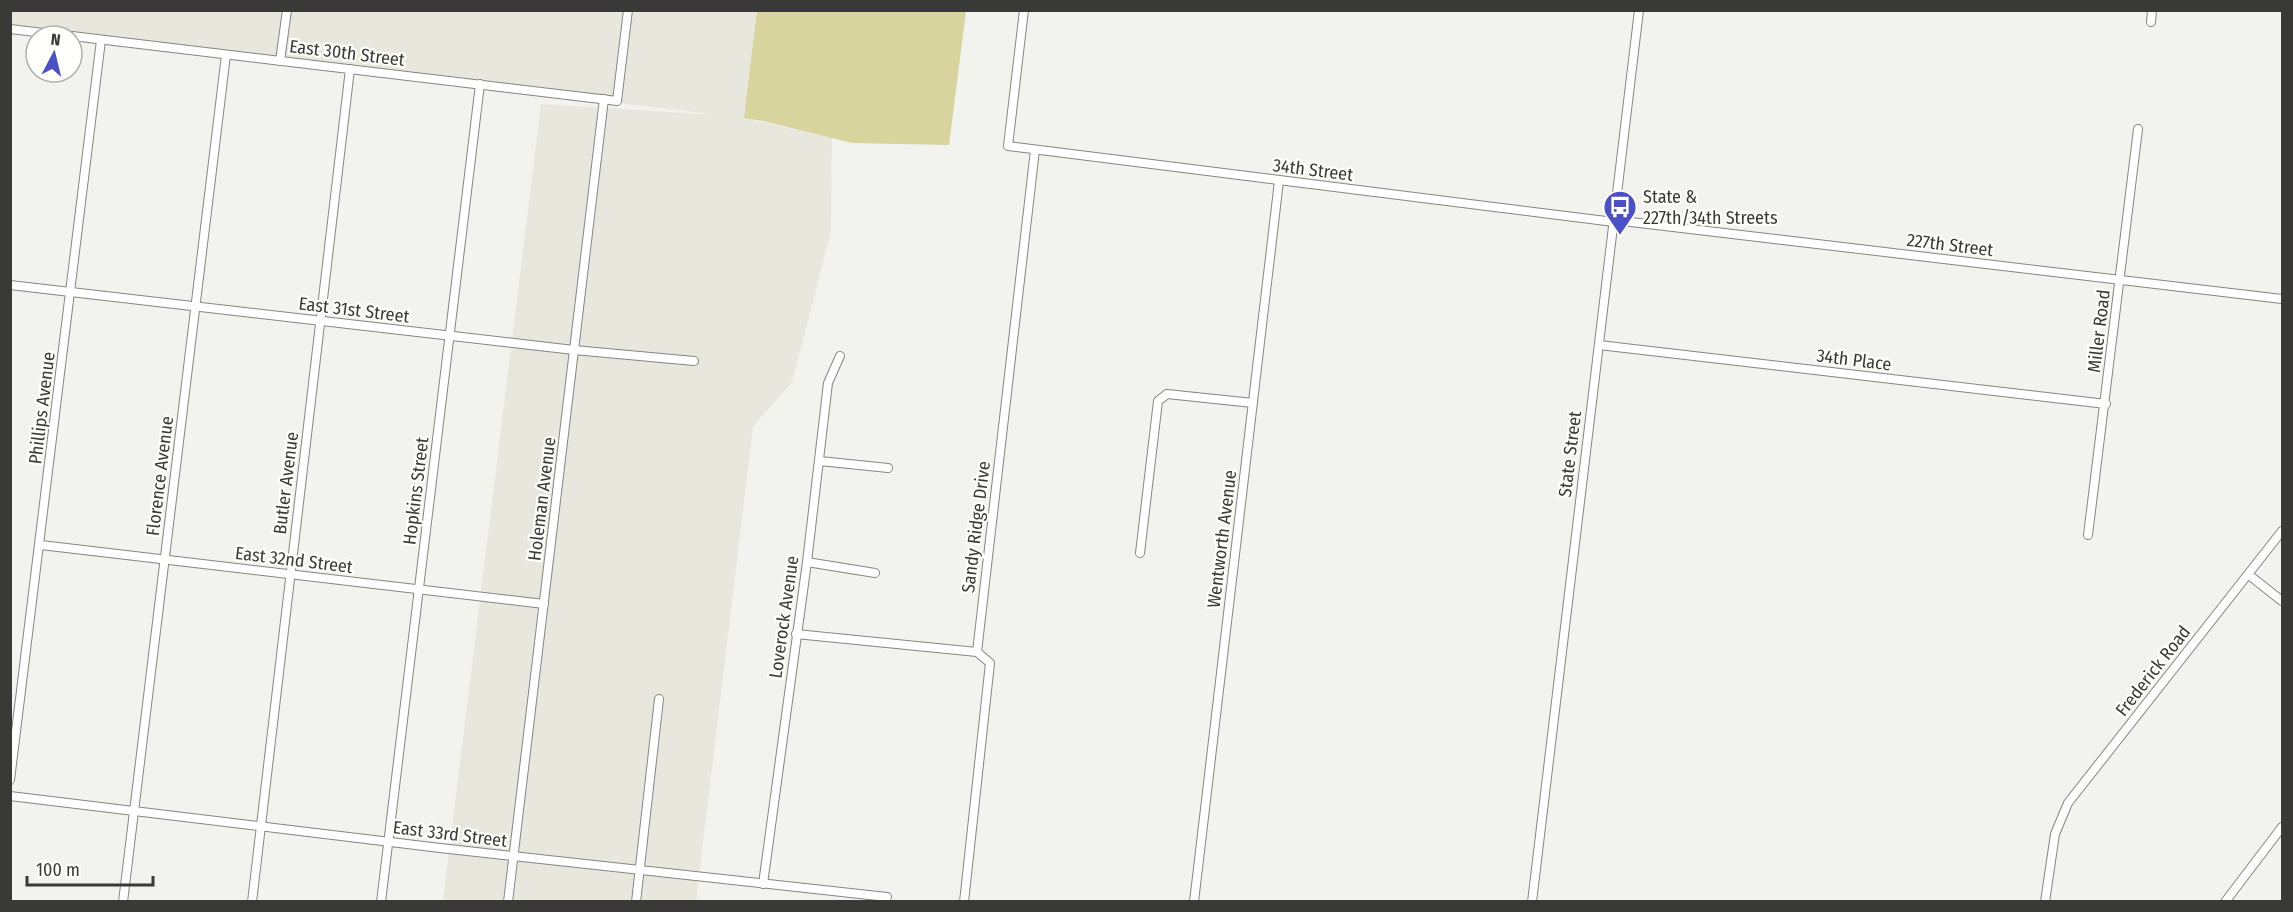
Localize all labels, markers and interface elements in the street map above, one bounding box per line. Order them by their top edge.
north arrow [24,24,84,84]
text: N [50,30,62,50]
street label: East 30th Street [288,35,406,71]
street label: 34th Street [1272,154,1354,186]
place label: State & 227th/34th Streets [1643,186,1778,229]
bus stop icon: State & 227th/34th Streets [1602,189,1638,236]
street label: 227th Street [1906,229,1995,261]
street label: Miller Road [2083,288,2115,374]
street label: East 31st Street [297,292,411,328]
street label: 34th Place [1815,344,1893,376]
street label: Phillips Avenue [24,351,60,465]
street label: State Street [1554,410,1586,498]
street label: Florence Avenue [142,415,178,537]
street label: Butler Avenue [269,430,303,536]
street label: Hopkins Street [398,436,434,546]
street label: Holeman Avenue [524,436,561,562]
street label: Sandy Ridge Drive [957,460,995,594]
street label: Wentworth Avenue [1203,469,1241,609]
street label: East 32nd Street [234,542,354,578]
street label: Loverock Avenue [765,554,803,680]
street label: Frederick Road [2111,621,2195,721]
street label: East 33rd Street [392,816,508,852]
scale bar [27,849,153,887]
text: 100 m [36,859,80,881]

